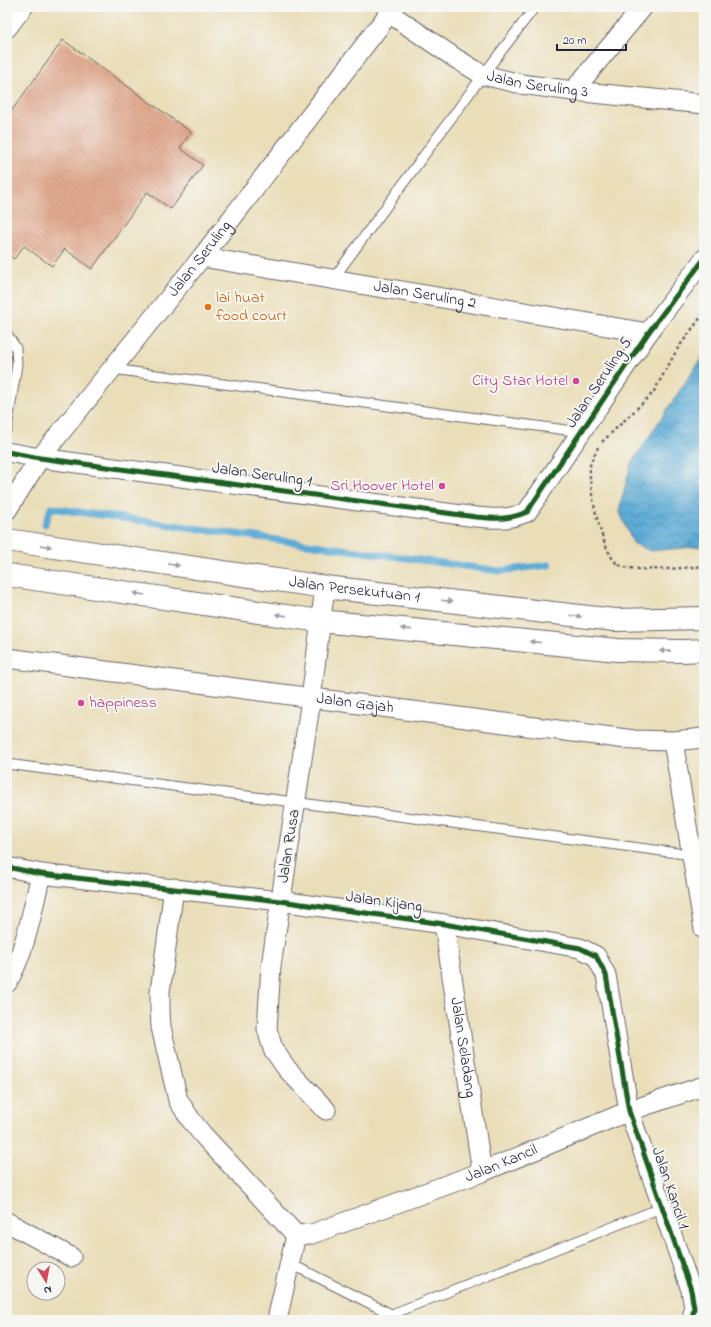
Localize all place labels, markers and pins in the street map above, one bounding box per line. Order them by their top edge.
place label: lai huat food court [216,286,288,328]
marker: lai huat food court [203,302,213,312]
place label: City Star Hotel [472,369,568,393]
marker: City Star Hotel [571,376,581,386]
place label: Sri Hoover Hotel [330,474,434,498]
marker: Sri Hoover Hotel [437,481,447,491]
place label: happiness [89,691,157,715]
marker: happiness [76,698,86,708]

